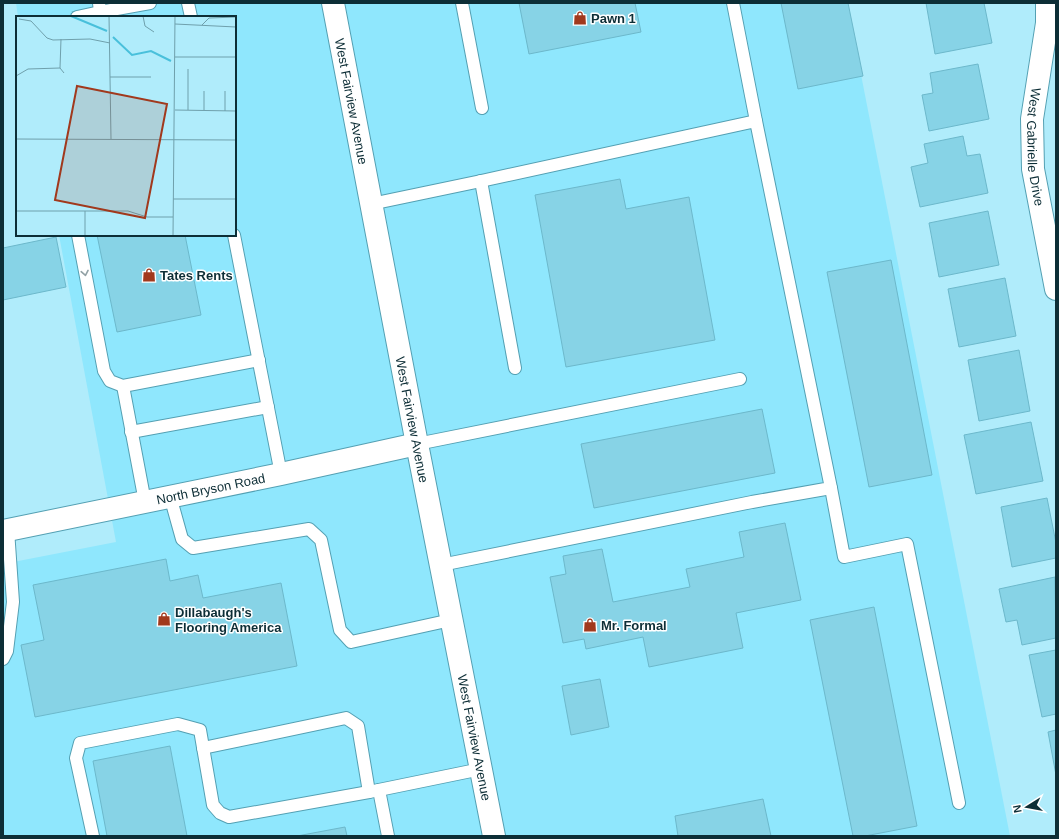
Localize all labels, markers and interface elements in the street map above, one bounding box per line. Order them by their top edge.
shop icon: Pawn 1 [572,10,588,26]
place label: Pawn 1 [591,11,636,26]
inset map [16,16,236,236]
street label: West Fairview Avenue [332,37,371,166]
street label: West Gabrielle Drive [1024,86,1047,207]
shop icon: Tates Rents [141,267,157,283]
place label: Tates Rents [160,268,233,283]
one-way arrow [81,270,89,276]
street label: West Fairview Avenue [392,355,431,484]
street label: North Bryson Road [155,470,266,507]
place label: Dillabaugh's Flooring America [175,605,282,635]
shop icon: Dillabaugh's Flooring America [156,611,172,627]
shop icon: Mr. Formal [582,617,598,633]
place label: Mr. Formal [601,618,667,633]
street label: West Fairview Avenue [454,673,494,802]
north arrow [1007,787,1047,827]
text: N [1011,804,1024,814]

